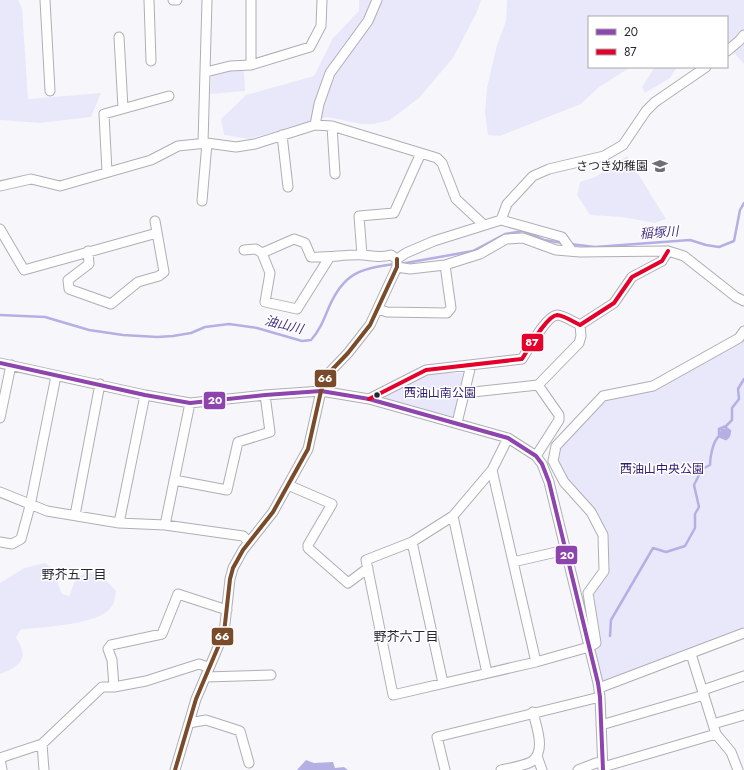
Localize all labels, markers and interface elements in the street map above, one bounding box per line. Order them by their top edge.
legend [588,16,728,68]
text: 20 [624,23,638,41]
text: 87 [624,43,637,61]
place label: さつき幼稚園 [576,157,648,175]
school or university icon: さつき幼稚園 [651,157,669,175]
water label: 稲塚川 [639,222,681,243]
water label: 油山川 [263,311,307,339]
line badge: 87 [521,333,544,352]
text: 87 [525,334,539,350]
line badge: 66 [314,369,337,388]
text: 66 [318,370,332,386]
park label: 西油山南公園 [404,384,476,402]
unlabelled marker [372,390,382,400]
line badge: 20 [203,391,226,410]
text: 20 [208,392,222,408]
park label: 西油山中央公園 [620,460,704,478]
line badge: 20 [555,545,578,565]
text: 20 [560,547,574,563]
district label: 野芥五丁目 [41,565,107,584]
line badge: 66 [211,627,234,646]
district label: 野芥六丁目 [373,627,439,646]
text: 66 [215,628,229,644]

